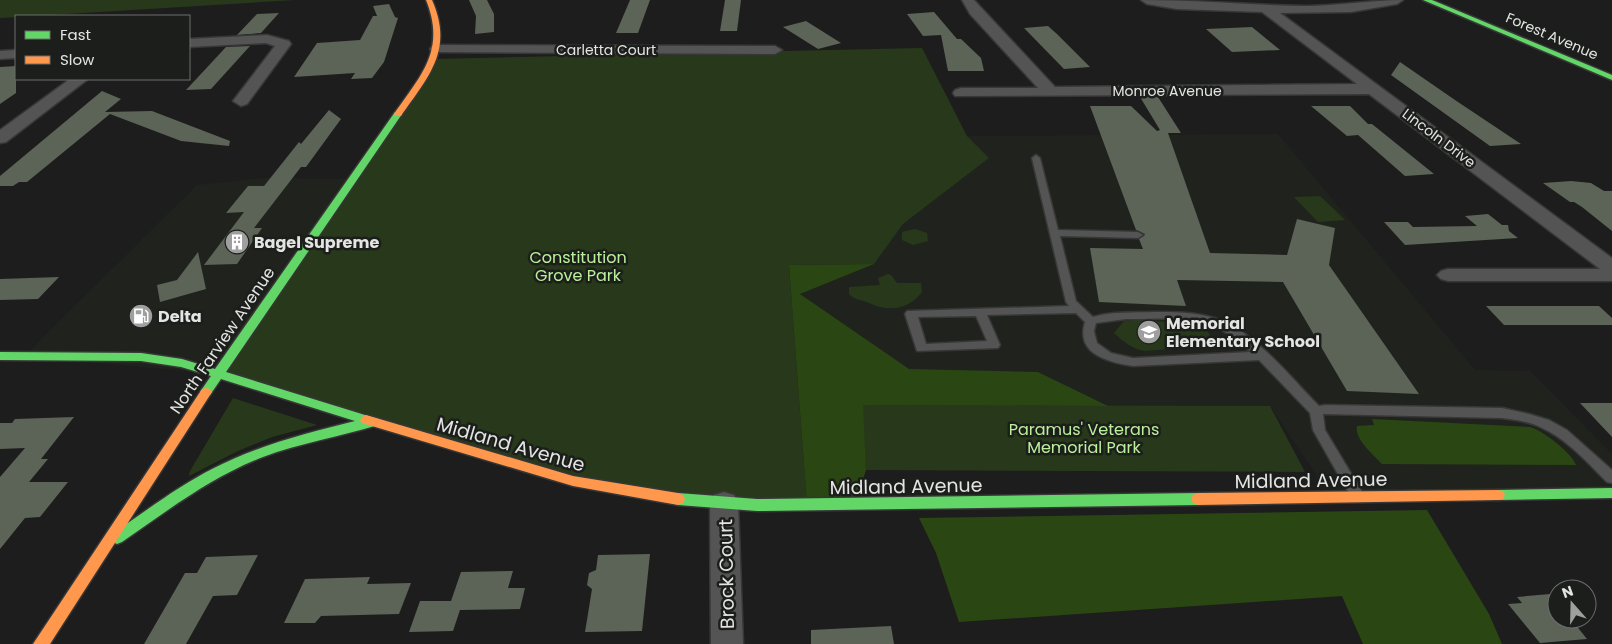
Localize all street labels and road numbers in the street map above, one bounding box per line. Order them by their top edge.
street label: Forest Avenue [1503,8,1602,65]
street label: Carletta Court [556,40,656,60]
street label: Monroe Avenue [1112,81,1222,101]
street label: Lincoln Drive [1398,104,1480,172]
street label: North Farview Avenue [165,262,280,418]
street label: Midland Avenue [434,410,588,479]
street label: Midland Avenue [1234,466,1388,495]
street label: Midland Avenue [829,472,983,501]
street label: Brock Court [712,519,741,629]

